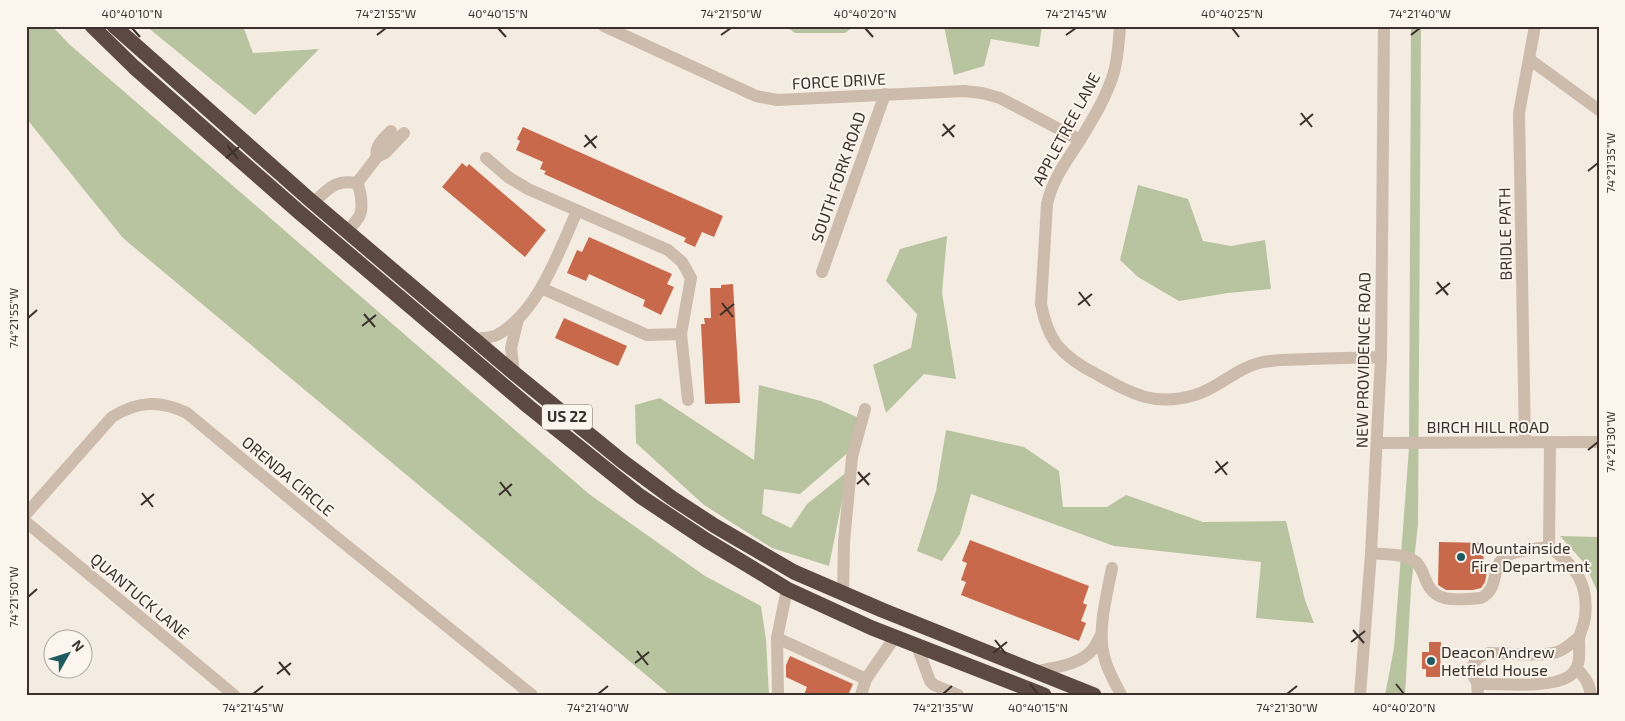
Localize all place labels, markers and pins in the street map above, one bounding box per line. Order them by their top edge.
place label: Mountainside Fire Department [1471,538,1590,575]
marker: Mountainside Fire Department [1455,551,1467,563]
place label: Deacon Andrew Hetfield House [1441,642,1555,679]
marker: Deacon Andrew Hetfield House [1425,655,1437,667]

